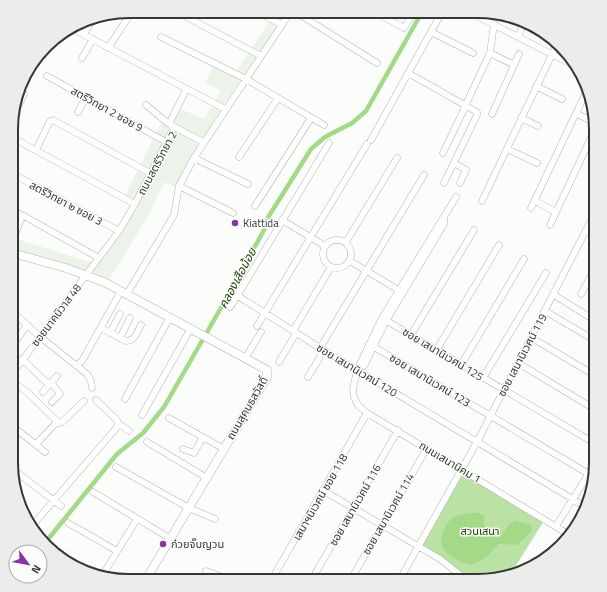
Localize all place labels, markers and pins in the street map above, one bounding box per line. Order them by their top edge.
place label: Kiattida [243,215,279,231]
marker: Kiattida [230,218,240,228]
place label: ก๋วยจั๊บญวน [171,536,224,552]
marker: ก๋วยจั๊บญวน [158,539,168,549]

